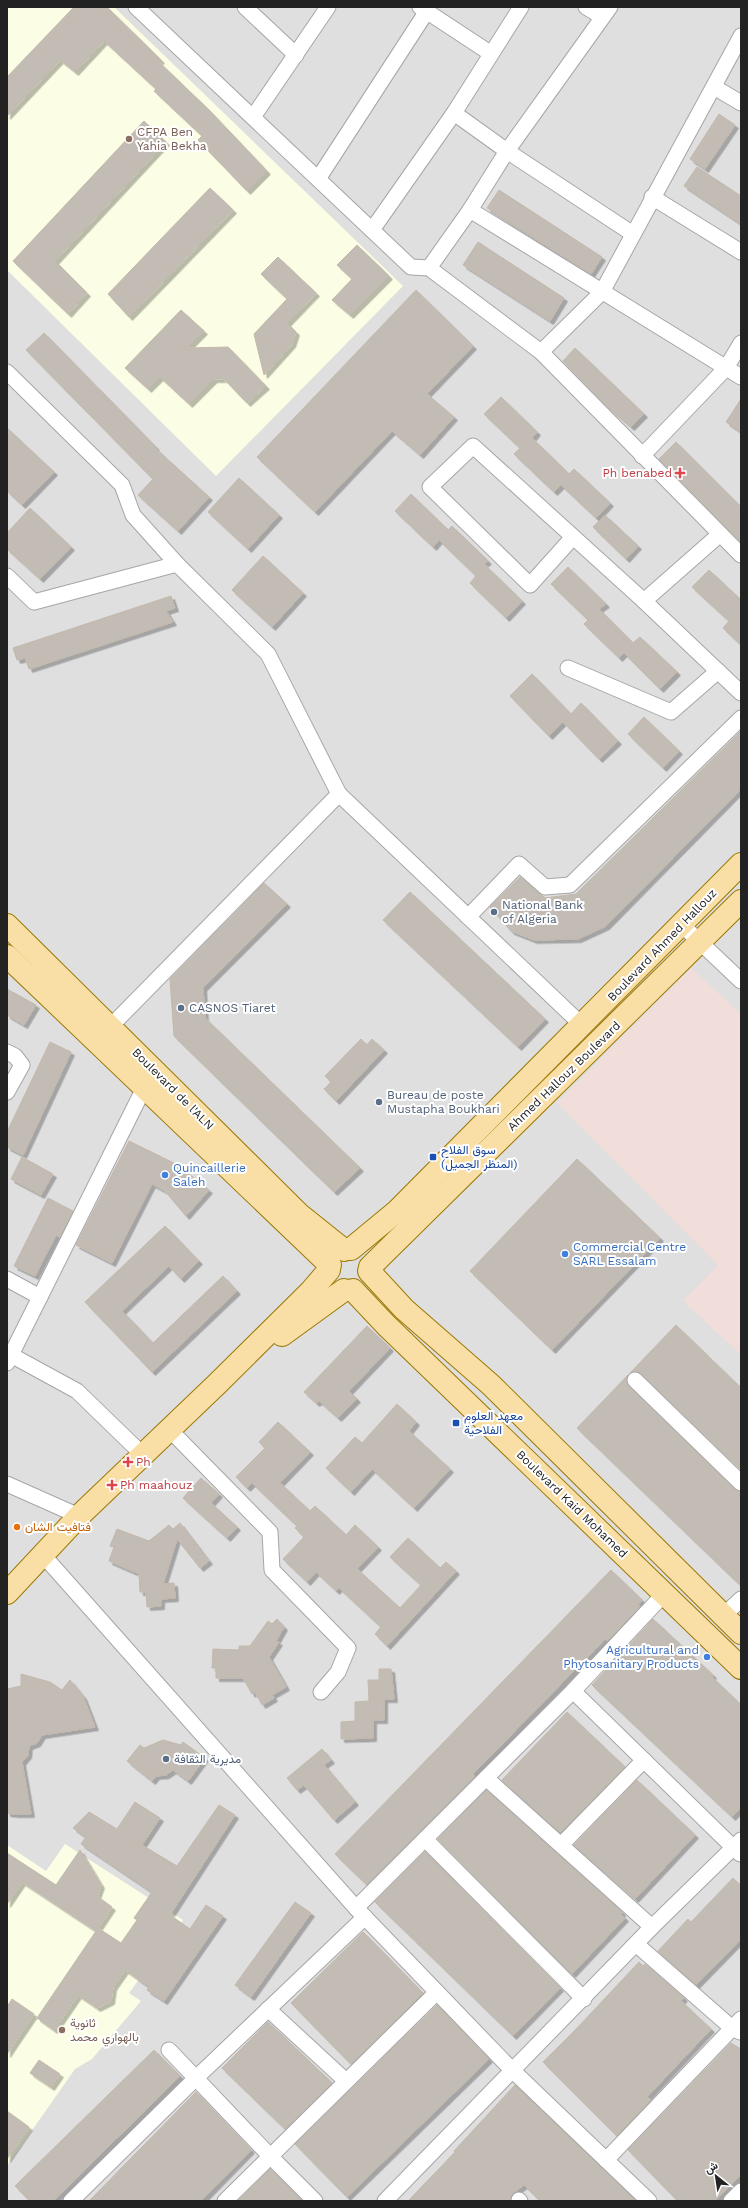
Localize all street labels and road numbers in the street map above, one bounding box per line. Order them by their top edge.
street label: Boulevard Ahmed Hallouz [605,886,719,1004]
street label: Ahmed Hallouz Boulevard [505,1018,623,1134]
street label: Boulevard de l'ALN [129,1045,217,1133]
street label: Boulevard Kaid Mohamed [514,1447,630,1561]

